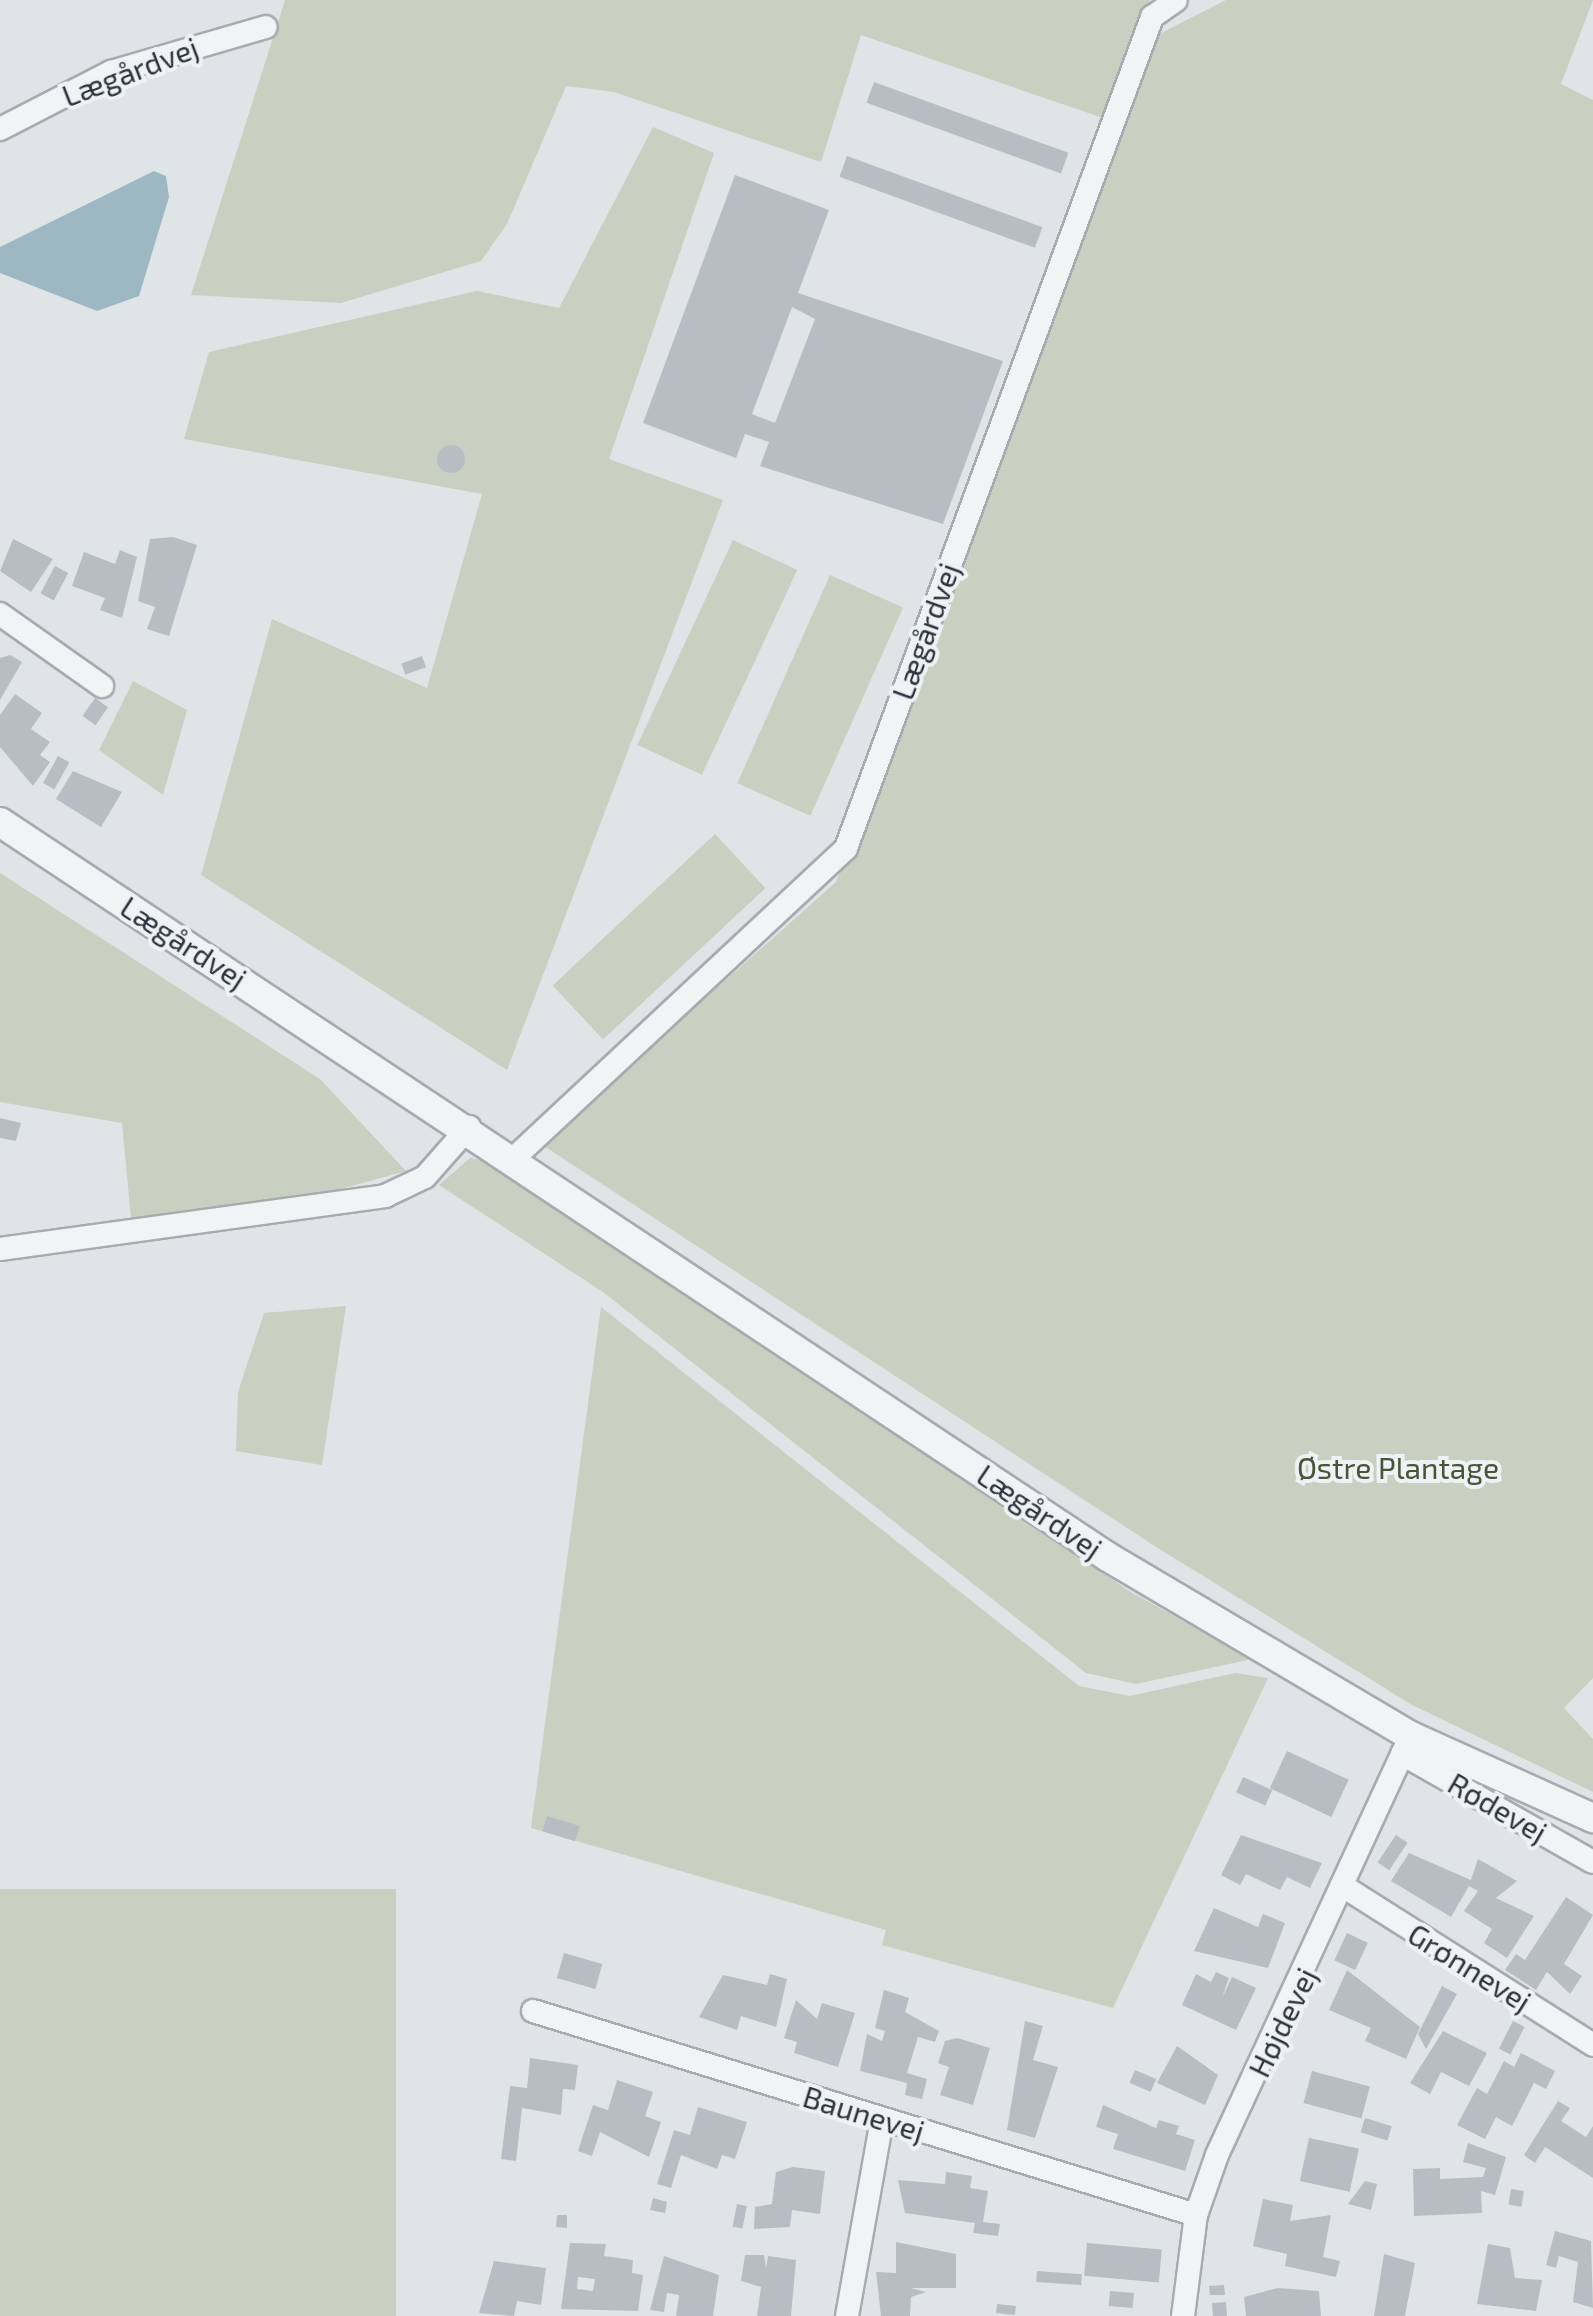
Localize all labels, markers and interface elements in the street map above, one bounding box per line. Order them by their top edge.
street label: Lægårdvej [57,29,203,113]
street label: Lægårdvej [884,558,966,704]
street label: Lægårdvej [114,888,254,996]
park label: Østre Plantage [1297,1449,1499,1485]
street label: Lægårdvej [971,1456,1109,1566]
street label: Rødevej [1442,1764,1554,1850]
street label: Grønnevej [1402,1915,1538,2019]
street label: Højdevej [1240,1961,1324,2083]
street label: Baunevej [799,2078,929,2148]

